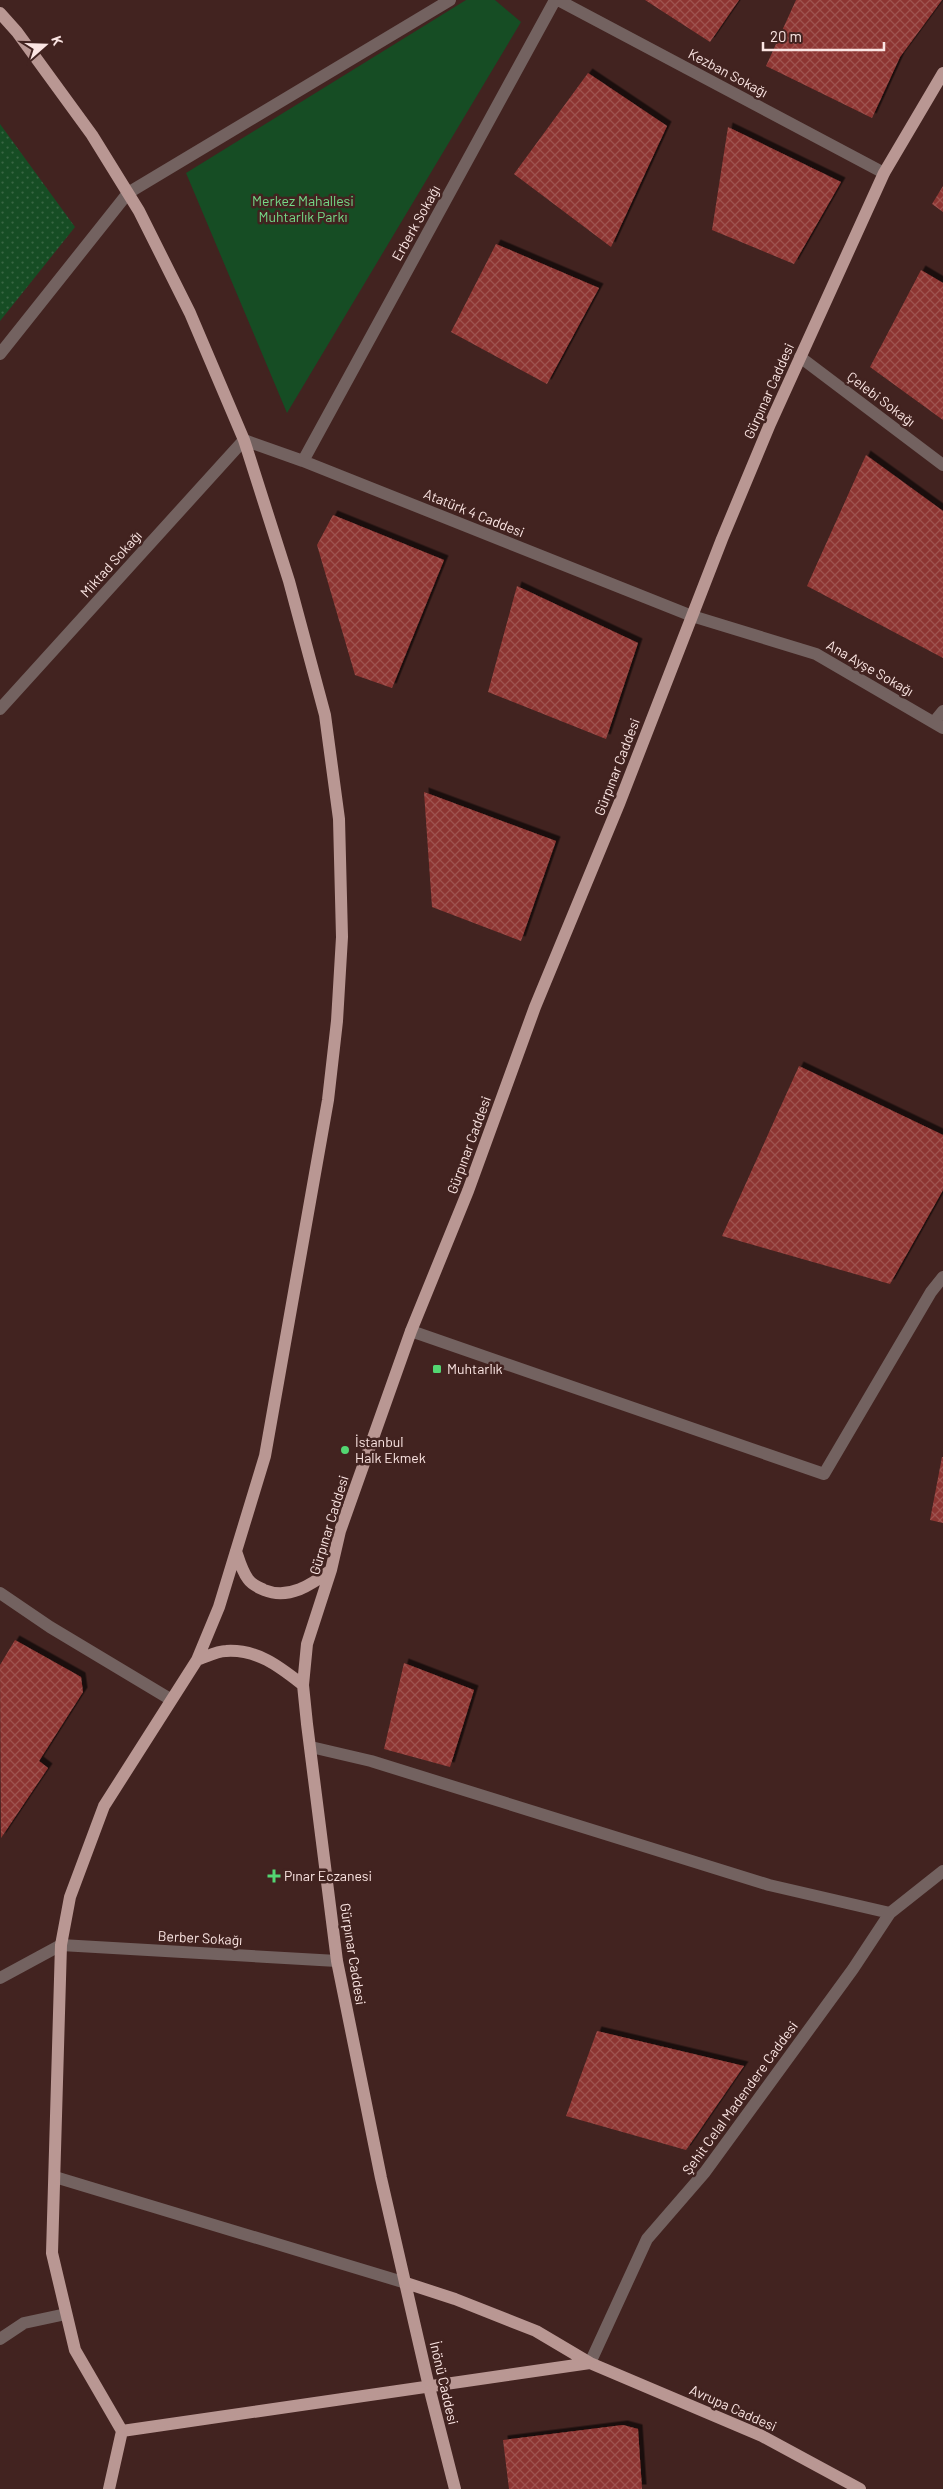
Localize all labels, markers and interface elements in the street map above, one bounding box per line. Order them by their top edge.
north arrow [20,20,70,70]
scale bar [763,20,884,52]
text: 20 m [770,27,802,45]
text: K [48,33,67,48]
street label: Kezban Sokağı [686,45,771,101]
street label: Erberk Sokağı [388,182,443,264]
park label: Merkez Mahallesi Muhtarlık Parkı [252,192,354,225]
street label: Gürpınar Caddesi [740,340,797,441]
street label: Çelebi Sokağı [844,367,919,430]
street label: Atatürk 4 Caddesi [421,485,527,540]
street label: Miktad Sokağı [76,527,145,600]
street label: Ana Ayşe Sokağı [824,636,917,699]
street label: Gürpınar Caddesi [590,716,643,818]
street label: Gürpınar Caddesi [443,1094,494,1196]
place label: Muhtarlık [447,1360,503,1377]
marker: Muhtarlık [431,1363,443,1375]
place label: İstanbul Halk Ekmek [355,1433,426,1466]
marker: İstanbul Halk Ekmek [339,1444,351,1456]
street label: Gürpınar Caddesi [305,1473,352,1577]
place label: Pınar Eczanesi [284,1867,372,1884]
marker: Pınar Eczanesi [268,1870,280,1882]
street label: Gürpınar Caddesi [337,1902,370,2006]
street label: Berber Sokağı [157,1927,243,1948]
street label: Şehit Celal Madendere Caddesi [678,2018,801,2178]
street label: İnönü Caddesi [427,2340,462,2426]
street label: Avrupa Caddesi [687,2381,779,2434]

